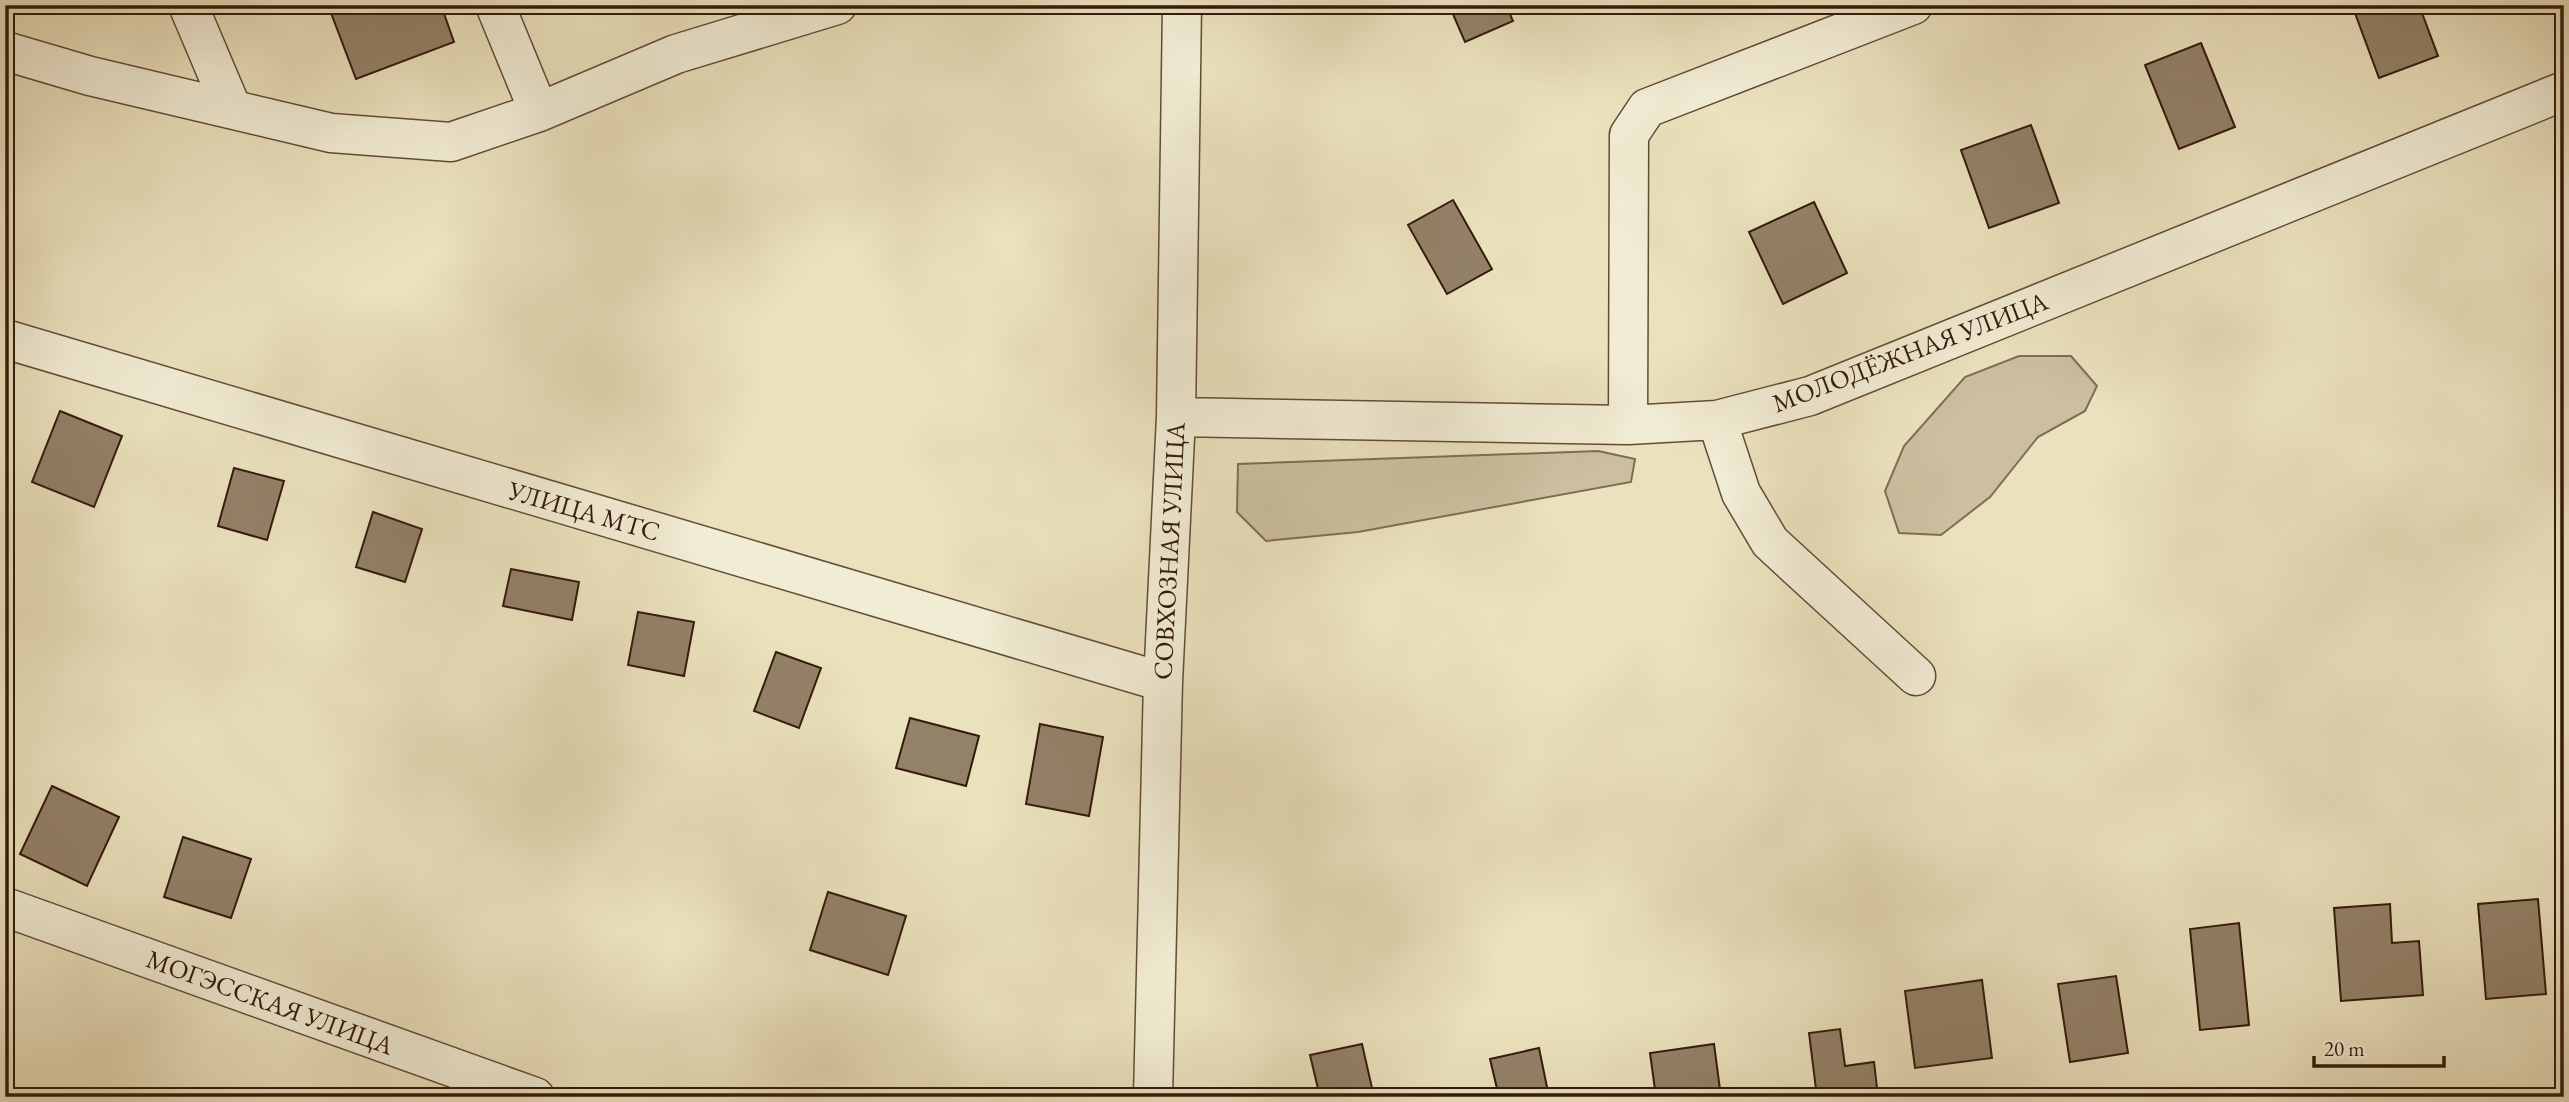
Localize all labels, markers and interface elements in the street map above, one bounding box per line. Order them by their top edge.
street label: МОЛОДЁЖНАЯ УЛИЦА [1767,283,2054,420]
street label: СОВХОЗНАЯ УЛИЦА [1145,420,1193,681]
street label: УЛИЦА МТС [503,473,664,549]
street label: МОГЭССКАЯ УЛИЦА [142,941,399,1063]
scale bar [2314,1025,2443,1069]
text: 20 m [2324,1035,2365,1062]

